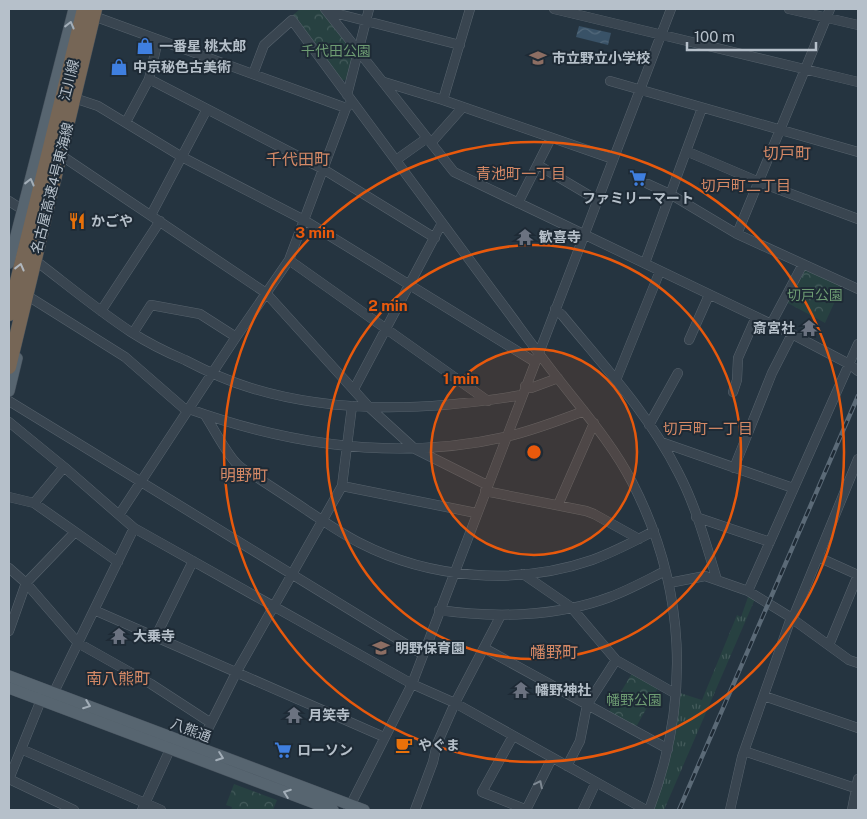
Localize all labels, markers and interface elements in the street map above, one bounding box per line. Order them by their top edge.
one-way arrow [64,20,75,29]
scale bar [687,20,816,52]
text: 100 m [694,28,735,45]
shop icon: 一番星 桃太郎 [135,36,155,56]
place label: 一番星 桃太郎 [159,38,246,54]
park label: 千代田公園 [301,43,371,59]
school or university icon: 市立野立小学校 [528,48,548,68]
place label: 市立野立小学校 [552,50,650,66]
shop icon: 中京秘色古美術 [109,57,129,77]
street label: 江川線 [56,58,82,102]
place label: 中京秘色古美術 [133,59,231,75]
street label: 名古屋高速4号東海線 [28,121,76,255]
district label: 切戸町 [763,144,811,163]
district label: 千代田町 [266,150,330,169]
district label: 青池町一丁目 [476,165,566,182]
supermarket icon: ファミリーマート [628,168,648,188]
district label: 切戸町二丁目 [701,177,791,194]
one-way arrow [25,179,35,187]
place label: ファミリーマート [582,190,694,206]
restaurant icon: かごや [67,211,87,231]
place label: かごや [91,213,133,229]
text: 3 min [295,224,335,241]
temple icon: 歓喜寺 [515,227,535,247]
place label: 歓喜寺 [539,229,581,245]
one-way arrow [15,263,25,271]
park label: 切戸公園 [787,287,843,303]
text: 2 min [368,297,408,314]
temple icon: 斎宮社 [799,318,819,338]
place label: 斎宮社 [753,320,795,336]
text: 1 min [443,370,479,387]
district label: 切戸町一丁目 [663,420,753,437]
centre of rings [525,443,543,461]
district label: 明野町 [220,466,268,485]
temple icon: 大乗寺 [109,626,129,646]
place label: 大乗寺 [133,628,175,644]
school or university icon: 明野保育園 [371,638,391,658]
place label: 明野保育園 [395,640,465,656]
district label: 幡野町 [530,643,578,662]
district label: 南八熊町 [86,669,150,688]
temple icon: 幡野神社 [511,680,531,700]
place label: 幡野神社 [535,682,591,698]
park label: 幡野公園 [606,692,662,708]
one-way arrow [82,699,91,710]
temple icon: 月笑寺 [284,705,304,725]
place label: 月笑寺 [308,707,350,723]
street label: 八熊通 [169,715,213,745]
cafe icon: やぐま [394,735,414,755]
place label: やぐま [418,737,460,753]
supermarket icon: ローソン [273,740,293,760]
place label: ローソン [297,742,353,758]
one-way arrow [216,751,224,761]
one-way arrow [533,780,543,789]
one-way arrow [283,789,292,799]

